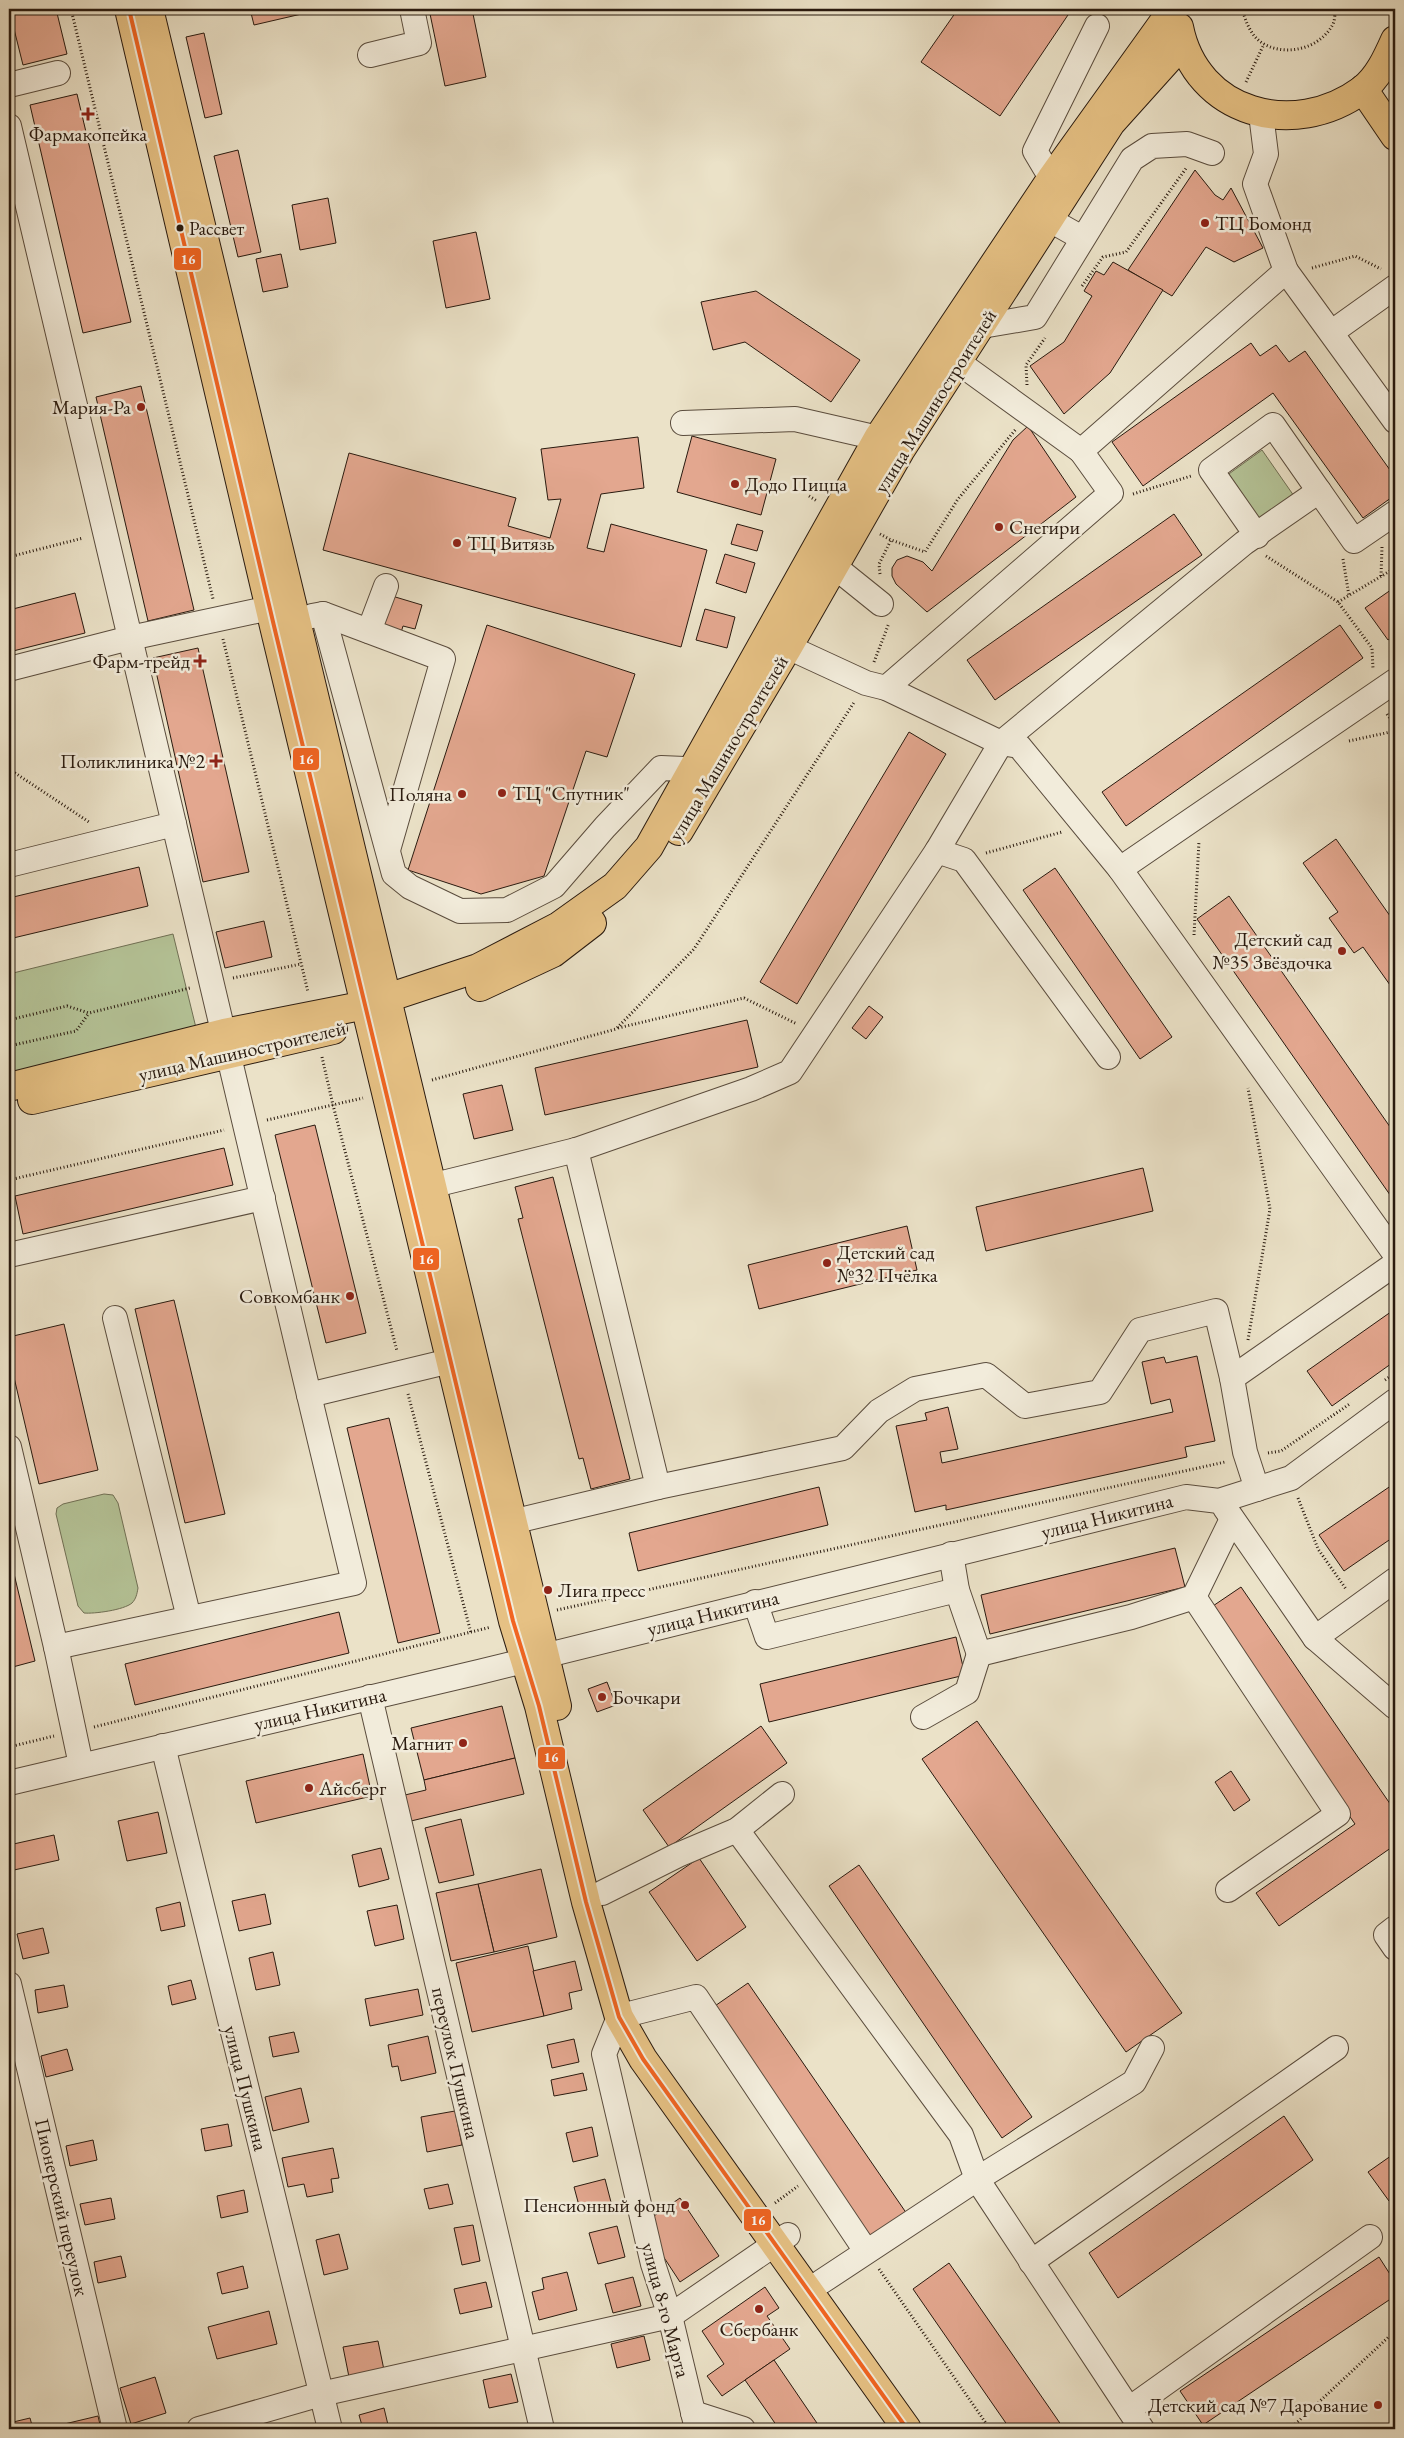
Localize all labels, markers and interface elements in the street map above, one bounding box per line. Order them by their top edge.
marker: Фармакопейка [82,108,94,120]
place label: Фармакопейка [29,121,147,147]
place label: ТЦ Бомонд [1215,210,1311,236]
place label: Рассвет [189,216,244,241]
marker: ТЦ Бомонд [1199,217,1211,229]
marker: Рассвет [175,223,185,233]
line badge: 16 [173,247,202,271]
text: 16 [181,250,196,268]
street label: улица Машиностроителей [868,304,1002,498]
place label: Мария-Ра [52,394,131,420]
marker: Мария-Ра [135,401,147,413]
place label: Додо Пицца [745,471,847,497]
marker: Додо Пицца [729,478,741,490]
place label: Снегири [1009,514,1080,540]
marker: Снегири [993,521,1005,533]
place label: ТЦ Витязь [467,530,555,556]
marker: ТЦ Витязь [451,537,463,549]
place label: Фарм-трейд [93,648,190,674]
street label: улица Машиностроителей [662,650,794,846]
marker: Фарм-трейд [194,655,206,667]
line badge: 16 [292,747,320,771]
place label: Поликлиника №2 [60,748,205,774]
text: 16 [299,750,314,768]
marker: Поликлиника №2 [209,754,223,768]
place label: ТЦ "Спутник" [512,780,630,806]
place label: Поляна [389,781,452,807]
marker: ТЦ "Спутник" [496,787,508,799]
marker: Поляна [456,788,468,800]
place label: Детский сад №35 Звёздочка [1212,926,1332,975]
marker: Детский сад №35 Звёздочка [1336,945,1348,957]
street label: улица Машиностроителей [136,1014,349,1088]
place label: Детский сад №32 Пчёлка [837,1239,938,1288]
line badge: 16 [412,1247,440,1271]
text: 16 [419,1250,434,1268]
marker: Детский сад №32 Пчёлка [821,1257,833,1269]
place label: Совкомбанк [239,1283,340,1309]
marker: Совкомбанк [344,1290,356,1302]
street label: улица Никитина [1038,1487,1176,1545]
place label: Лига пресс [558,1577,646,1603]
marker: Лига пресс [542,1584,554,1596]
street label: улица Никитина [644,1584,782,1642]
street label: улица Никитина [251,1681,389,1737]
place label: Бочкари [612,1684,681,1710]
marker: Бочкари [596,1691,608,1703]
place label: Магнит [391,1730,453,1756]
marker: Магнит [457,1737,469,1749]
line badge: 16 [537,1746,566,1770]
text: 16 [544,1748,559,1766]
place label: Айсберг [318,1775,386,1801]
marker: Айсберг [303,1782,315,1794]
street label: переулок Пушкина [426,1985,486,2141]
street label: улица Пушкина [218,2023,274,2153]
street label: Пионерский переулок [29,2116,95,2299]
place label: Пенсионный фонд [523,2192,675,2218]
marker: Пенсионный фонд [679,2199,691,2211]
line badge: 16 [743,2208,772,2232]
text: 16 [751,2211,766,2229]
street label: улица 8-го Марта [635,2240,697,2380]
marker: Сбербанк [753,2303,765,2315]
place label: Сбербанк [720,2316,799,2342]
place label: Детский сад №7 Дарование [1148,2392,1368,2418]
marker: Детский сад №7 Дарование [1372,2399,1384,2411]

